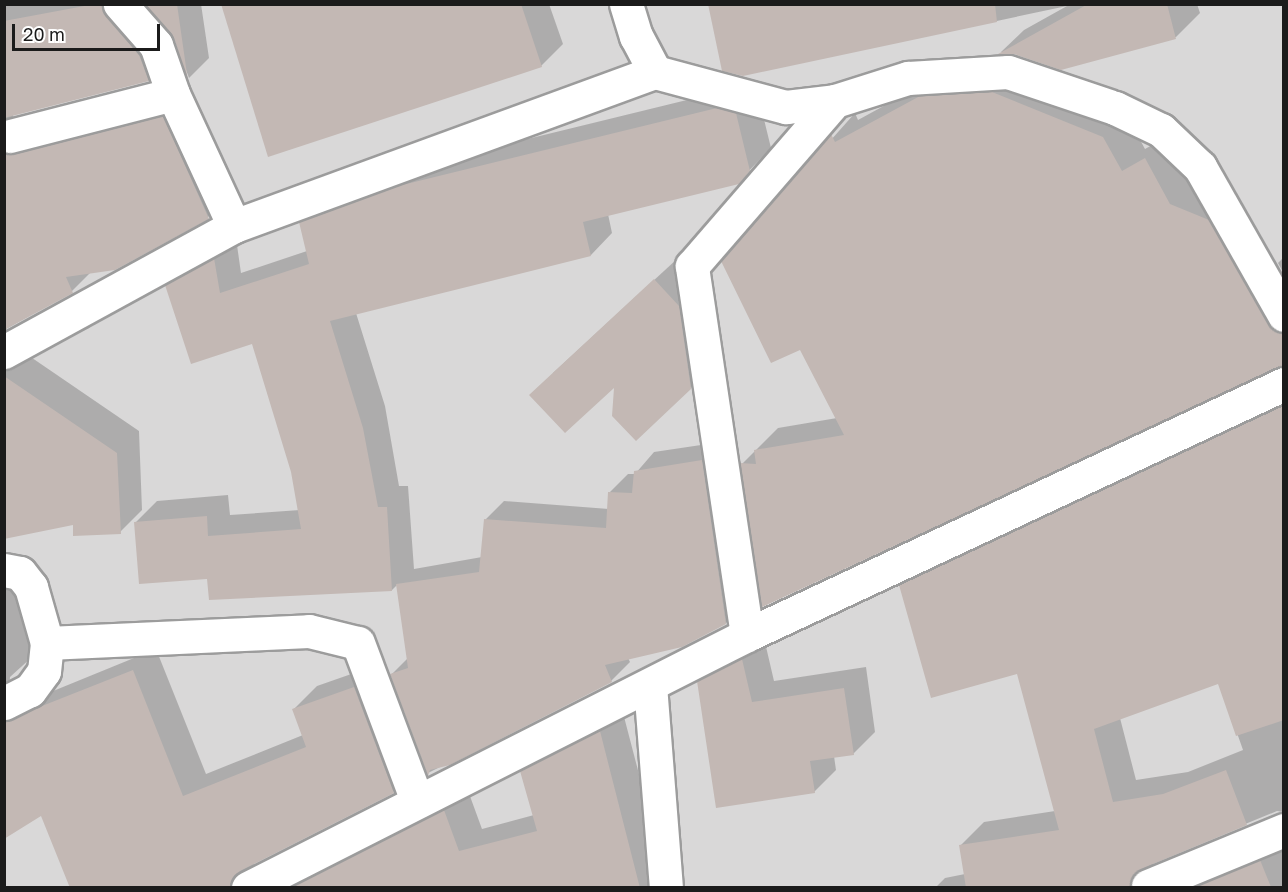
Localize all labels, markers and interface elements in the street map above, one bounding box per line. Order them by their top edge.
scale bar [15,12,164,50]
text: 20 m [23,23,65,45]

